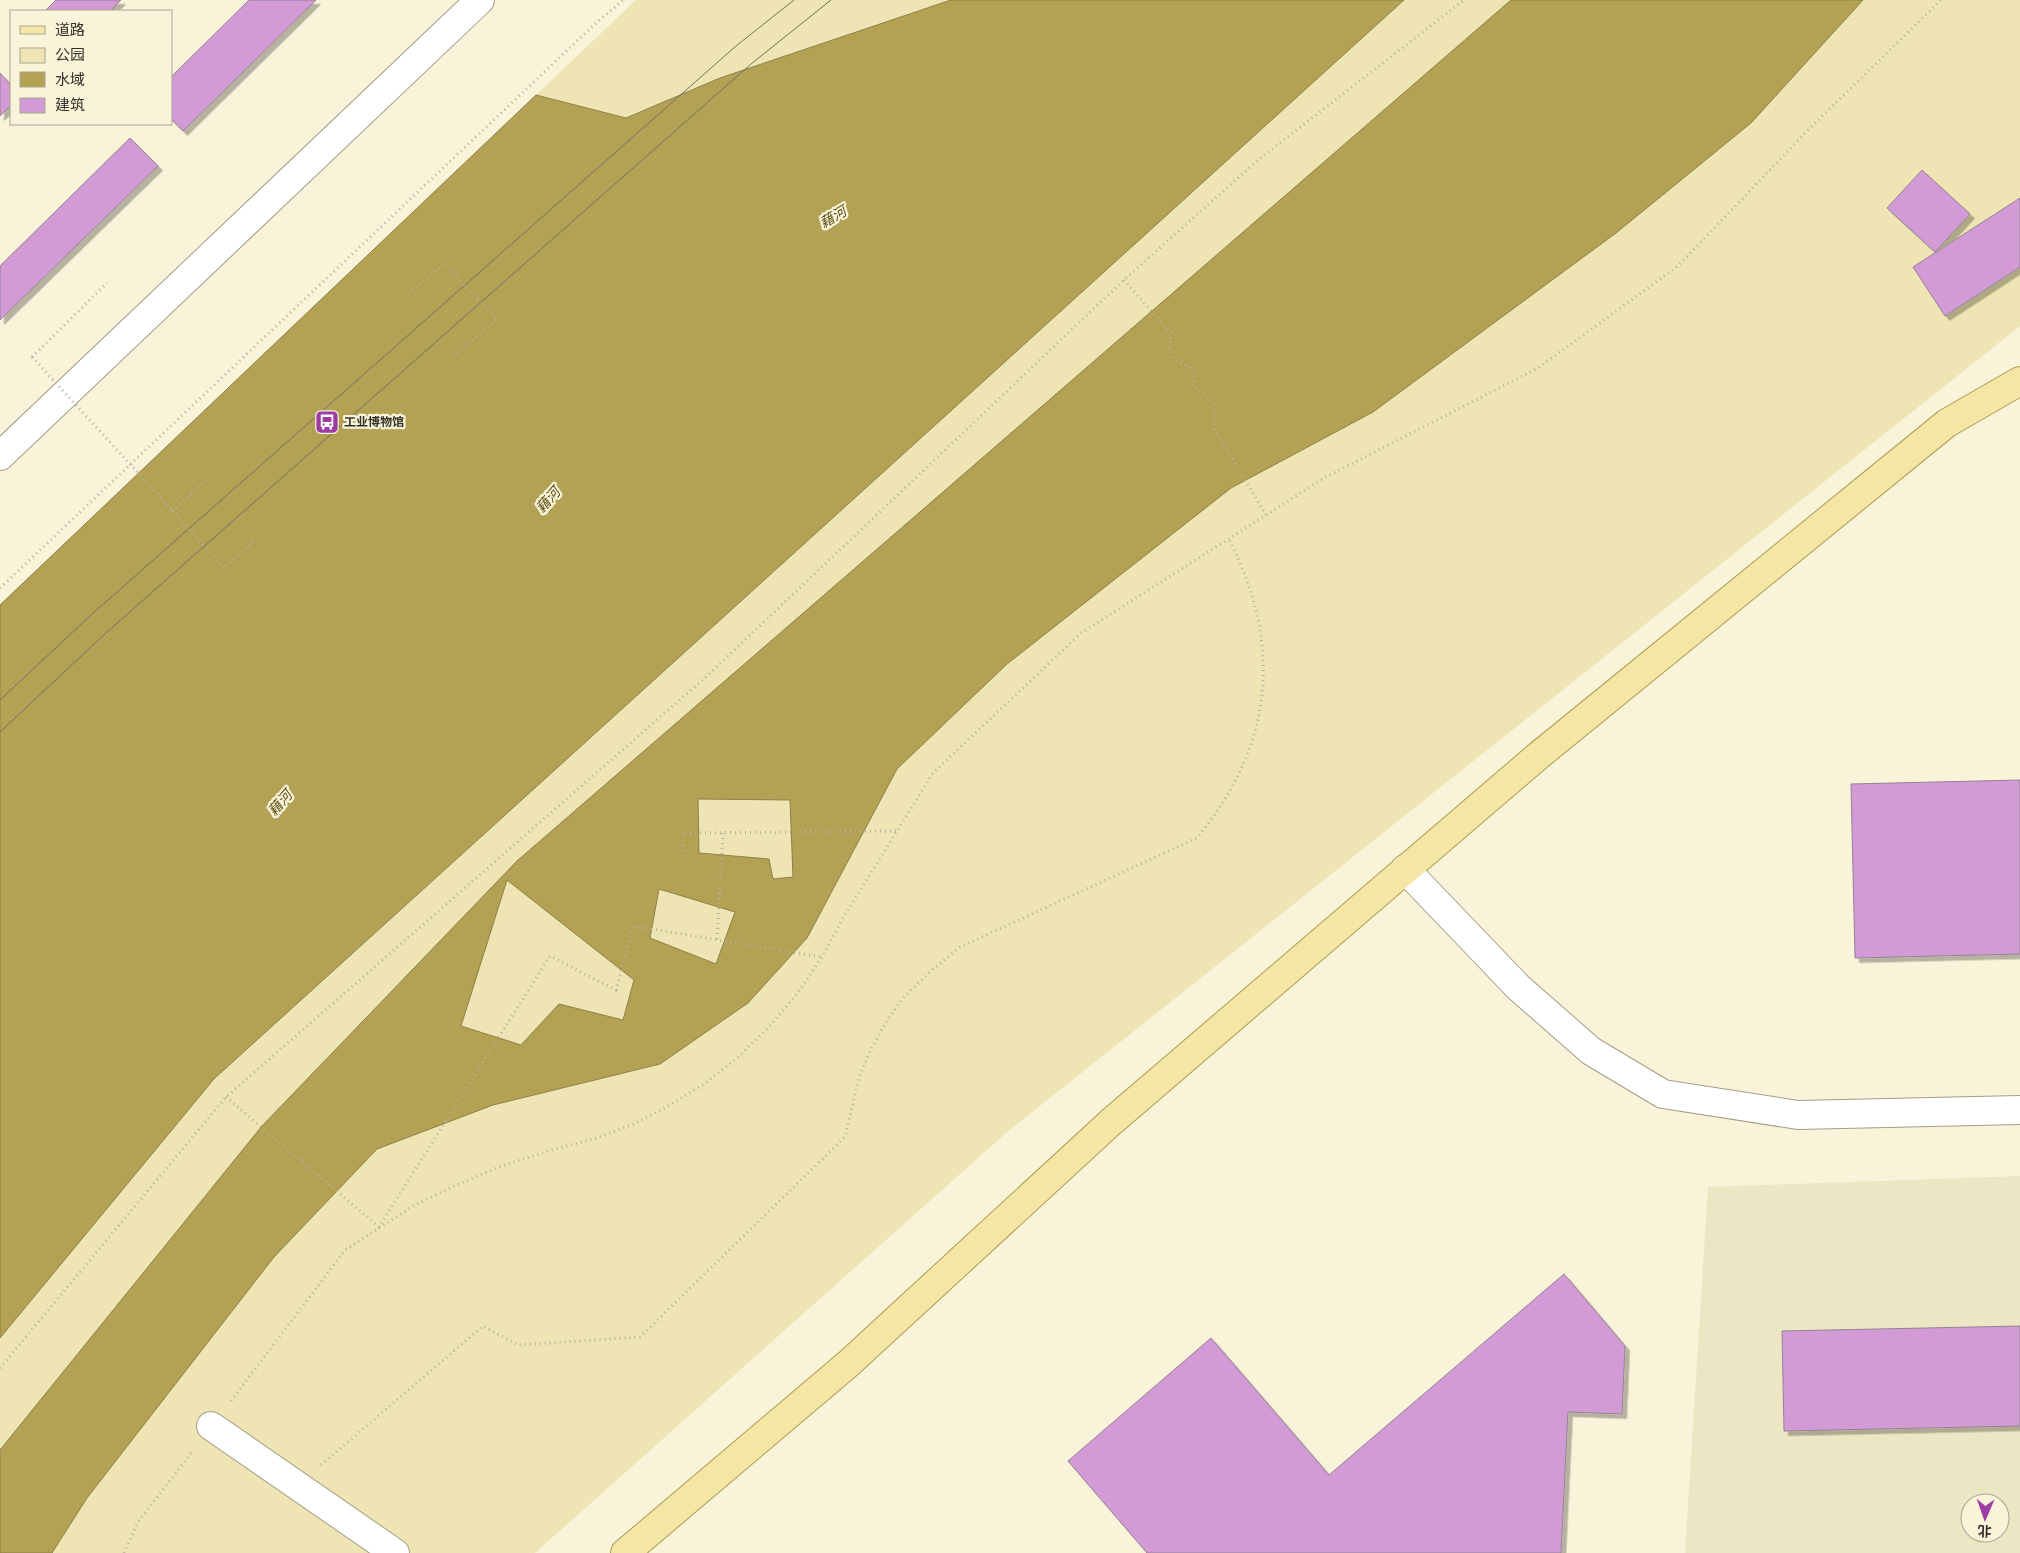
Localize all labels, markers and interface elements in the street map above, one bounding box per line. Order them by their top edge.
legend [10,10,172,125]
text: 道路 [55,21,85,38]
text: 公园 [55,46,85,63]
text: 水域 [55,71,85,88]
text: 建筑 [55,96,85,113]
water label: 藉河 [817,201,852,231]
bus stop icon: 工业博物馆 [314,409,340,435]
place label: 工业博物馆 [344,415,404,429]
water label: 藉河 [533,482,565,516]
water label: 藉河 [265,785,297,819]
north arrow [1960,1493,2010,1543]
text: 北 [1977,1523,1992,1539]

